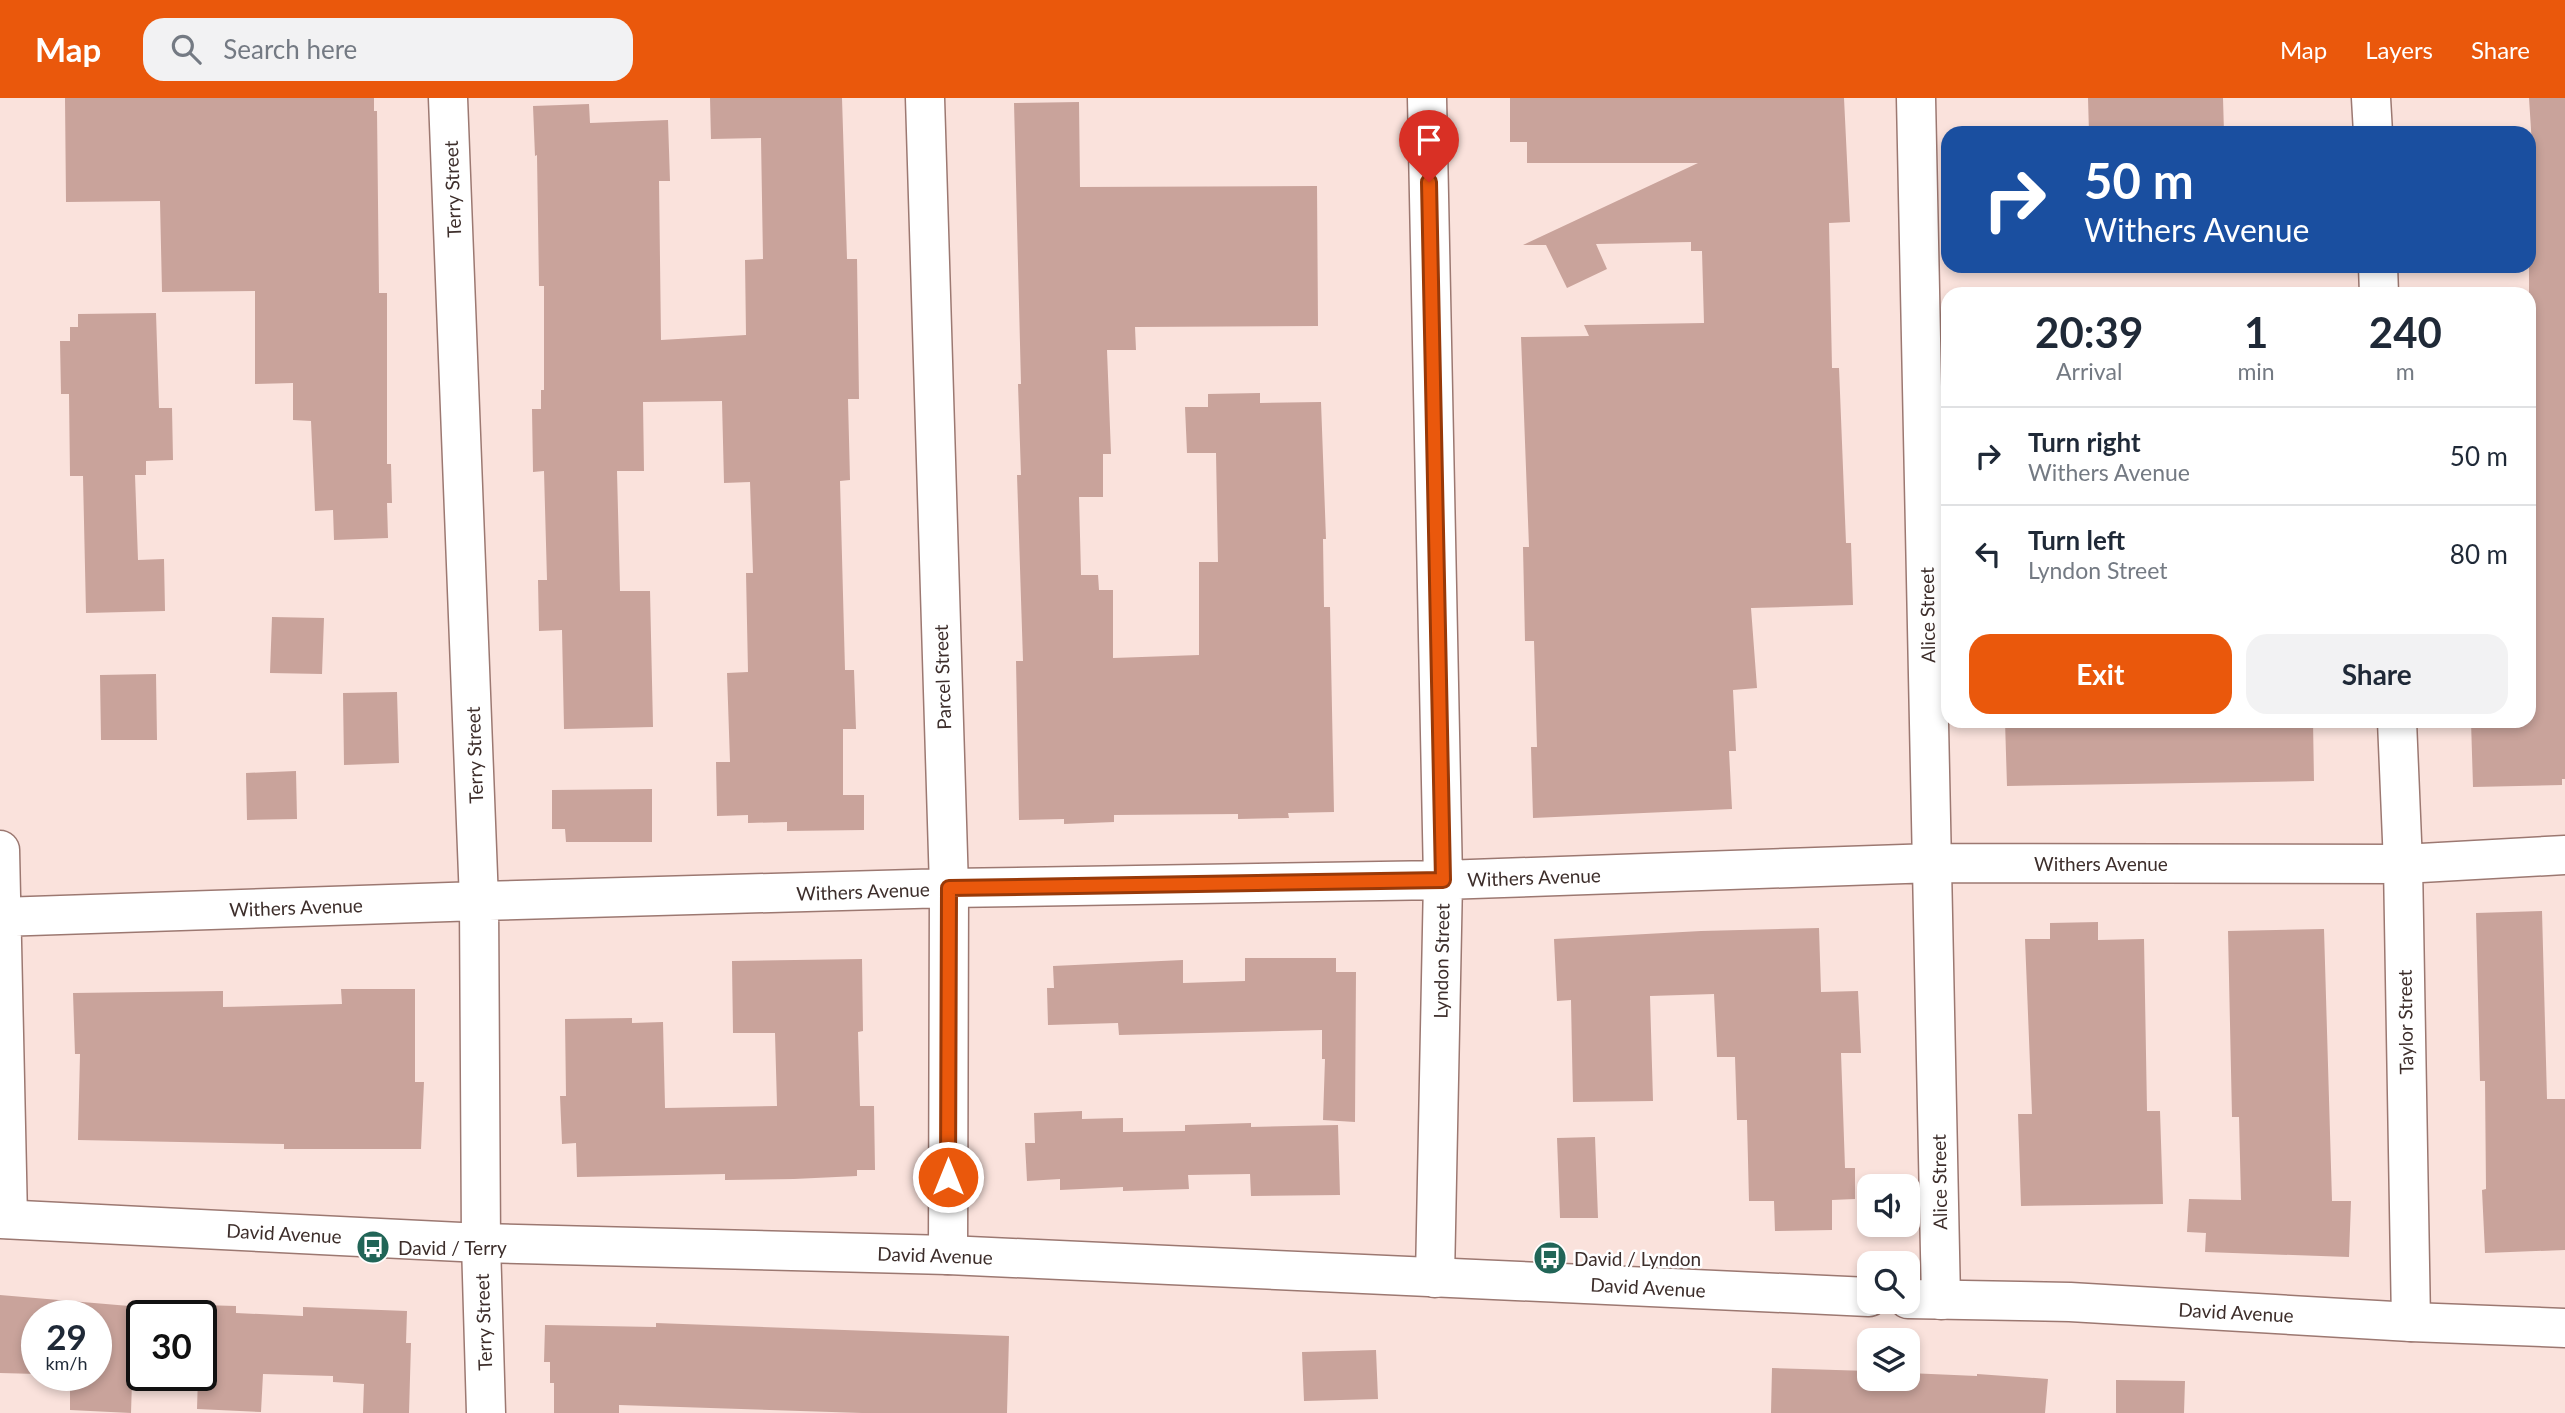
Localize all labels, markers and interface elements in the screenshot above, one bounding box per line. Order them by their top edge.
search box [143,18,633,81]
text: Map [35,29,101,69]
icon: search [167,30,205,68]
text: Search here [223,33,357,65]
text: Map [2280,35,2327,64]
text: Layers [2365,35,2433,64]
text: Share [2471,35,2530,64]
pin [1399,110,1459,182]
icon: arrive [1410,121,1448,159]
street label: Terry Street [439,140,465,238]
text: 50 m [2084,151,2194,209]
icon: right [1969,154,2060,245]
text: Withers Avenue [2084,210,2309,249]
text: 20:39 [2035,307,2143,357]
text: 1 [2244,307,2268,357]
text: 240 [2369,307,2442,357]
text: Arrival [2056,357,2122,385]
text: min [2237,357,2275,385]
text: m [2396,357,2415,385]
text: Turn right [2028,426,2141,458]
icon: right [1969,437,2007,475]
text: 50 m [2450,440,2508,472]
text: Withers Avenue [2028,458,2190,486]
text: Turn left [2028,524,2125,556]
icon: left [1969,535,2007,573]
text: 80 m [2450,538,2508,570]
text: Lyndon Street [2028,556,2168,584]
street label: Alice Street [1915,567,1939,663]
street label: Parcel Street [929,624,955,730]
button: Exit [1969,634,2232,714]
button: Share [2246,634,2508,714]
street label: Terry Street [461,706,487,804]
street label: Withers Avenue [2034,852,2168,875]
street label: Withers Avenue [1467,863,1601,891]
street label: Withers Avenue [796,877,930,905]
street label: Withers Avenue [229,893,363,921]
street label: Lyndon Street [1428,903,1454,1019]
street label: Taylor Street [2393,969,2417,1075]
street label: Alice Street [1927,1134,1951,1230]
position arrow [911,1140,985,1214]
map controls [1857,1174,1920,1391]
button: sound [1857,1174,1920,1237]
street label: David Avenue [226,1218,342,1248]
bus stop icon: David / Terry [354,1228,392,1266]
place label: David / Terry [398,1236,507,1259]
bus stop icon: David / Lyndon [1531,1239,1569,1277]
street label: David Avenue [877,1241,993,1269]
place label: David / Lyndon [1574,1247,1701,1270]
button: search [1857,1251,1920,1314]
street label: David Avenue [1590,1272,1706,1302]
street label: Terry Street [470,1273,496,1371]
street label: David Avenue [2178,1297,2294,1327]
speed limit sign: 30 [126,1300,217,1391]
text: 29 [46,1315,87,1357]
button: layers [1857,1328,1920,1391]
text: km/h [45,1352,88,1374]

